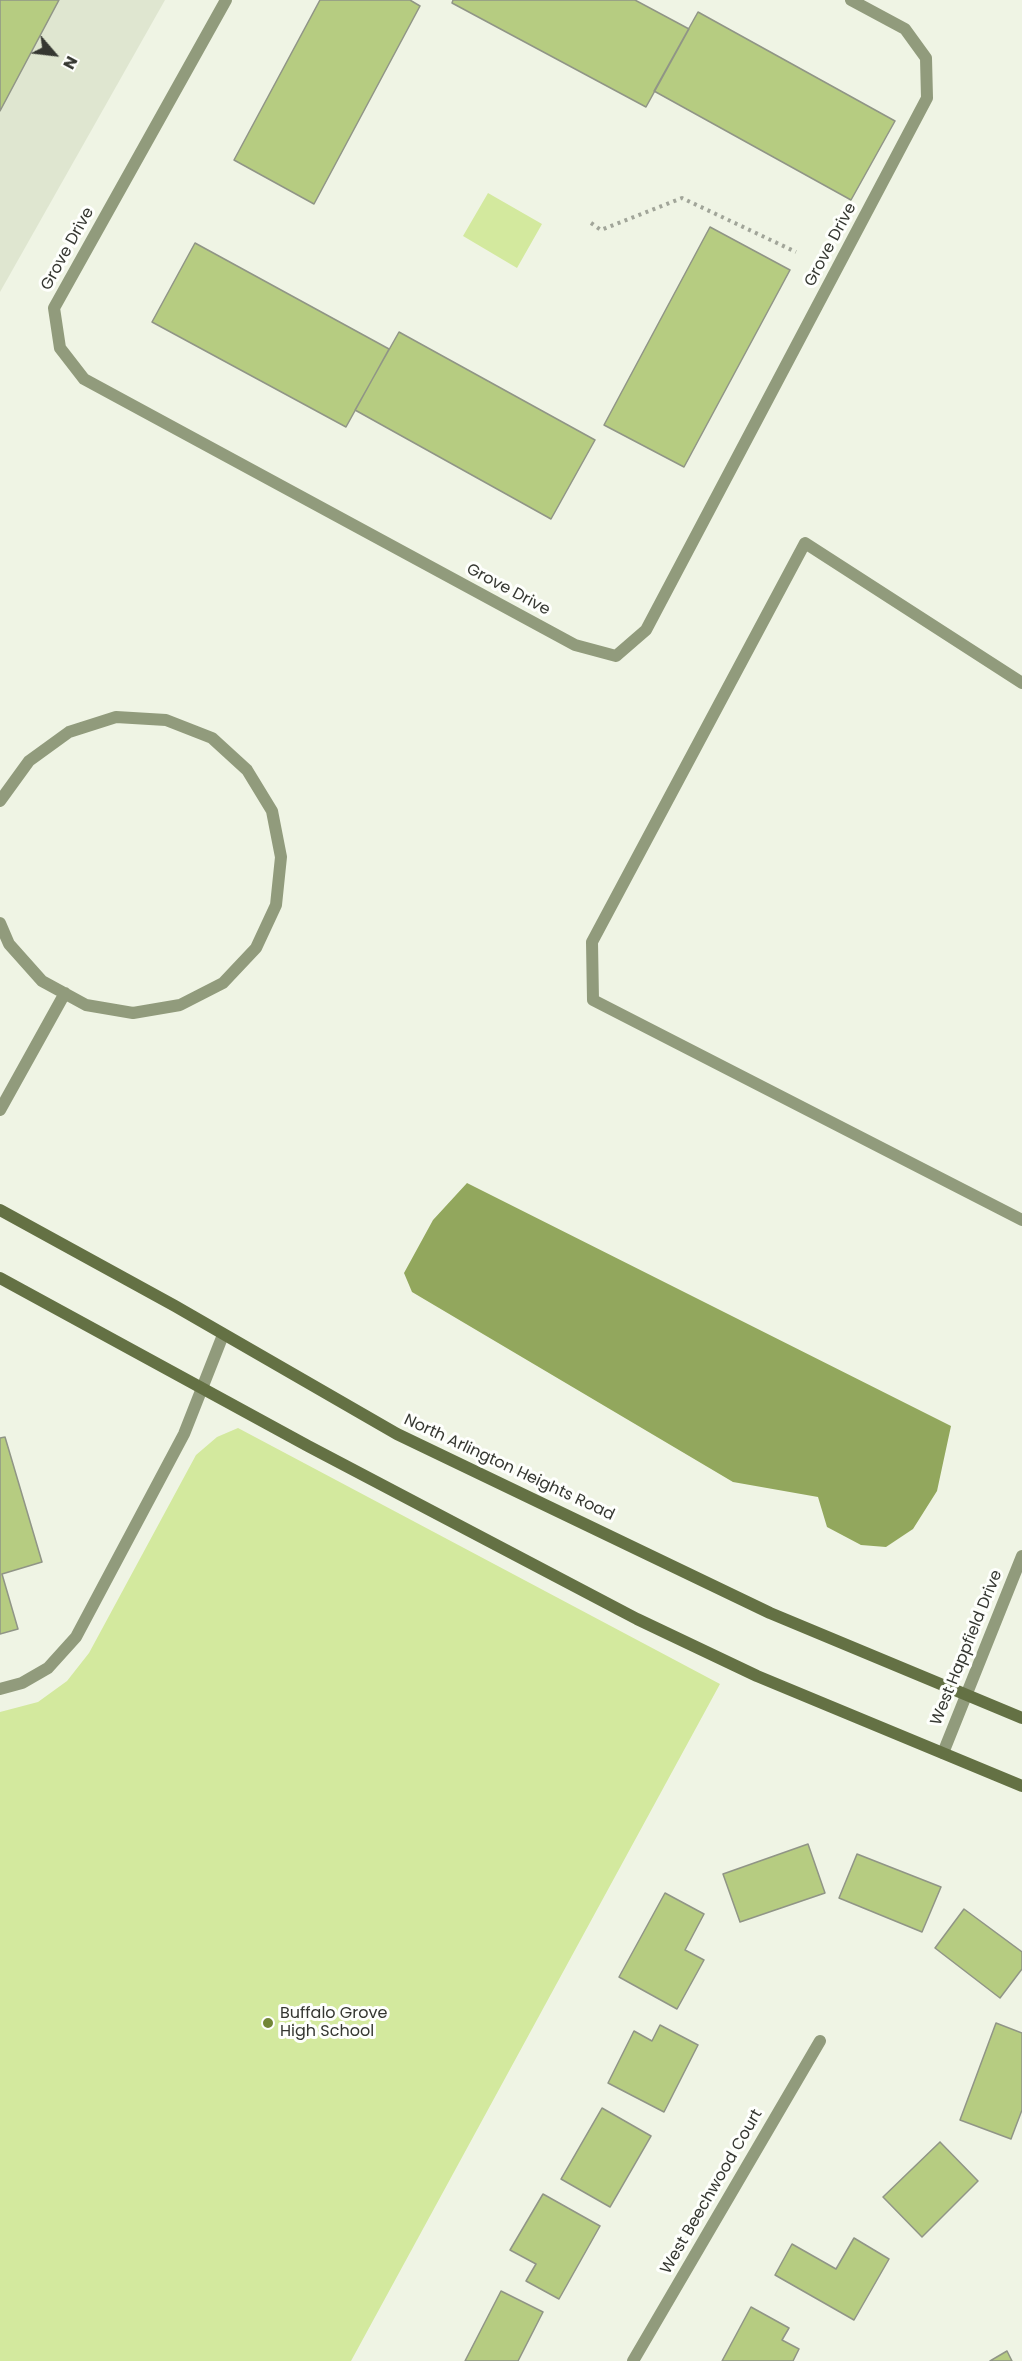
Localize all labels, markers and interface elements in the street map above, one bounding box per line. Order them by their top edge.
north arrow [24,24,84,84]
text: N [57,52,83,73]
street label: Grove Drive [801,200,861,290]
street label: Grove Drive [37,204,99,294]
street label: Grove Drive [463,560,553,620]
street label: North Arlington Heights Road [401,1411,617,1525]
street label: West Happfield Drive [927,1568,1007,1728]
place label: Buffalo Grove High School [280,2004,387,2042]
marker: Buffalo Grove High School [261,2016,275,2030]
street label: West Beechwood Court [657,2106,767,2278]

